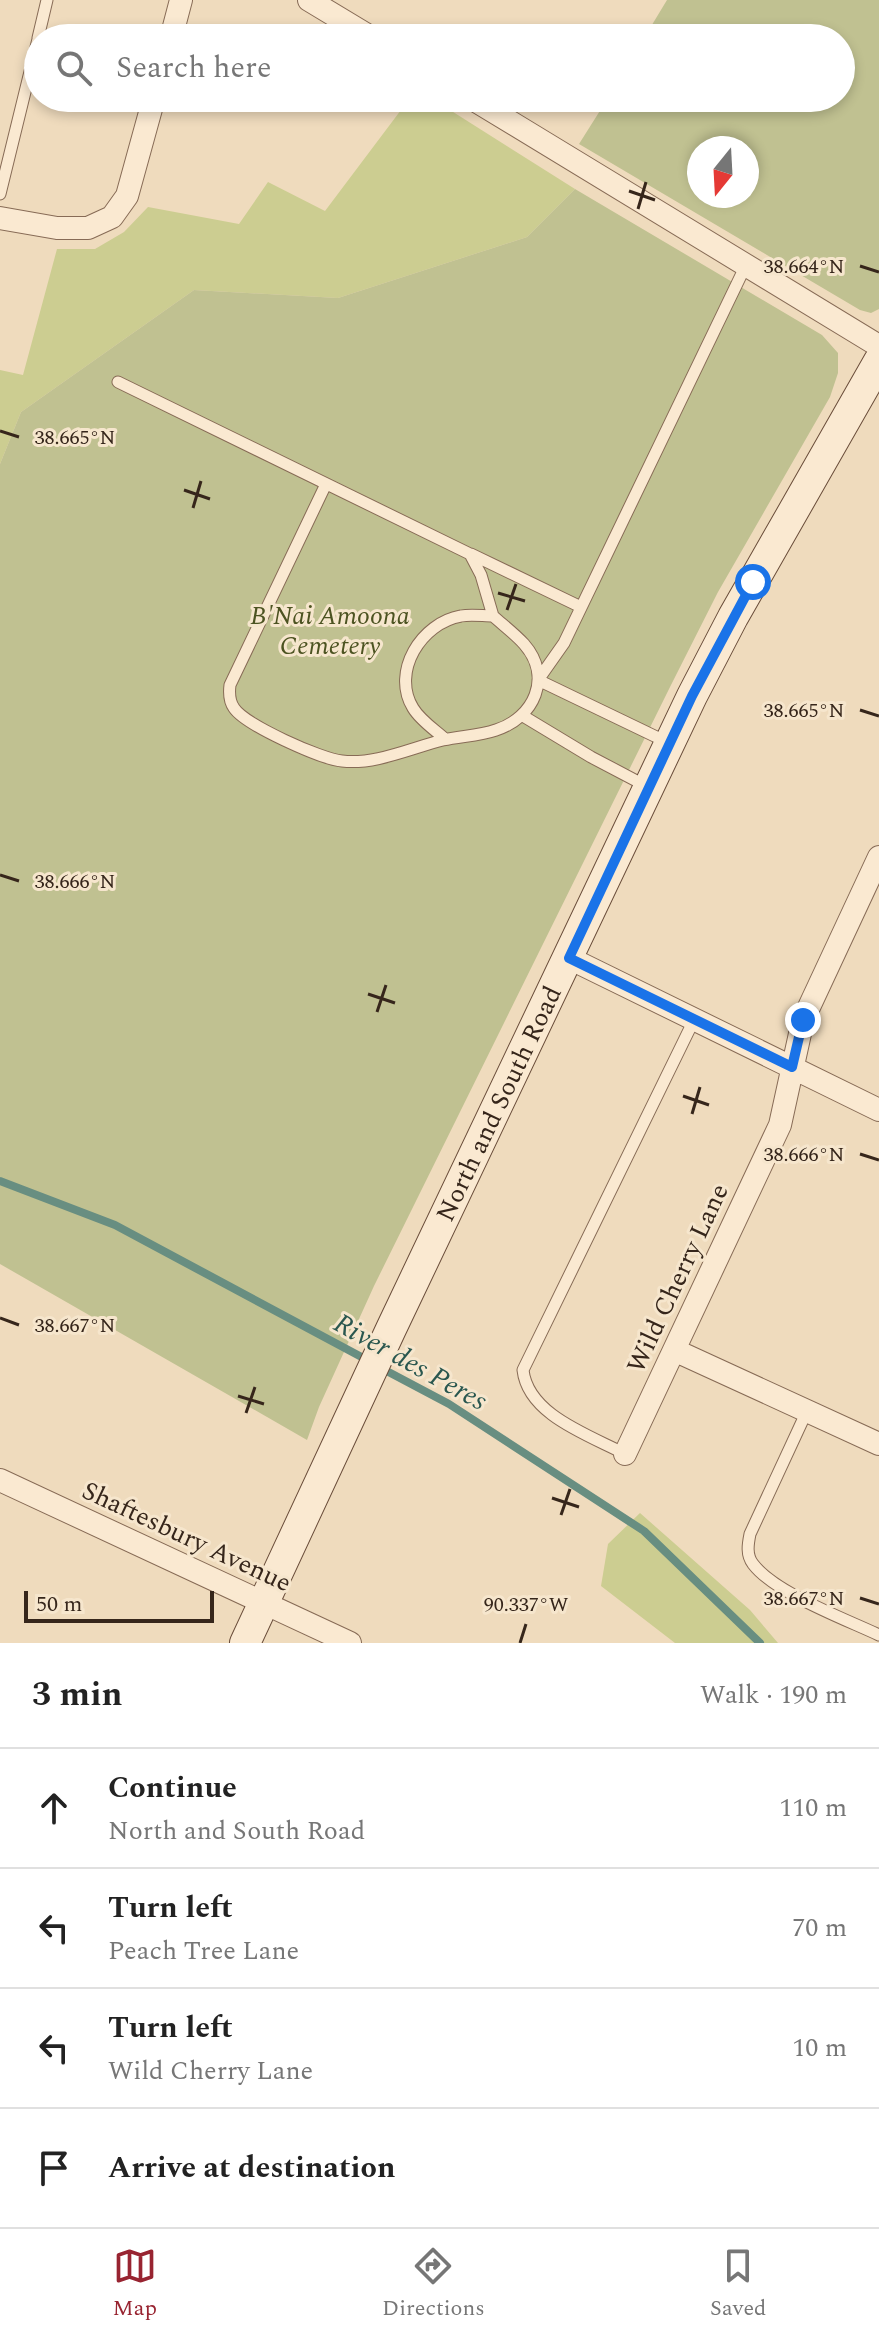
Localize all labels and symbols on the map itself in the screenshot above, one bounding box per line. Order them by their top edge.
north arrow [687,136,759,208]
text: 38.664°N [764,252,844,282]
text: 38.665°N [35,423,115,453]
route start [735,564,771,600]
park label: B'Nai Amoona Cemetery [250,596,410,666]
text: 38.665°N [764,696,844,726]
text: 38.666°N [35,867,115,897]
street label: North and South Road [426,979,572,1229]
route end [785,1002,821,1038]
text: 38.666°N [764,1140,844,1170]
street label: Wild Cherry Lane [616,1177,739,1380]
water label: River des Peres [326,1302,495,1422]
text: 38.667°N [35,1311,115,1341]
street label: Shaftesbury Avenue [75,1471,298,1603]
text: 38.667°N [764,1584,844,1614]
scale bar [24,1587,214,1623]
text: 90.337°W [484,1590,569,1620]

